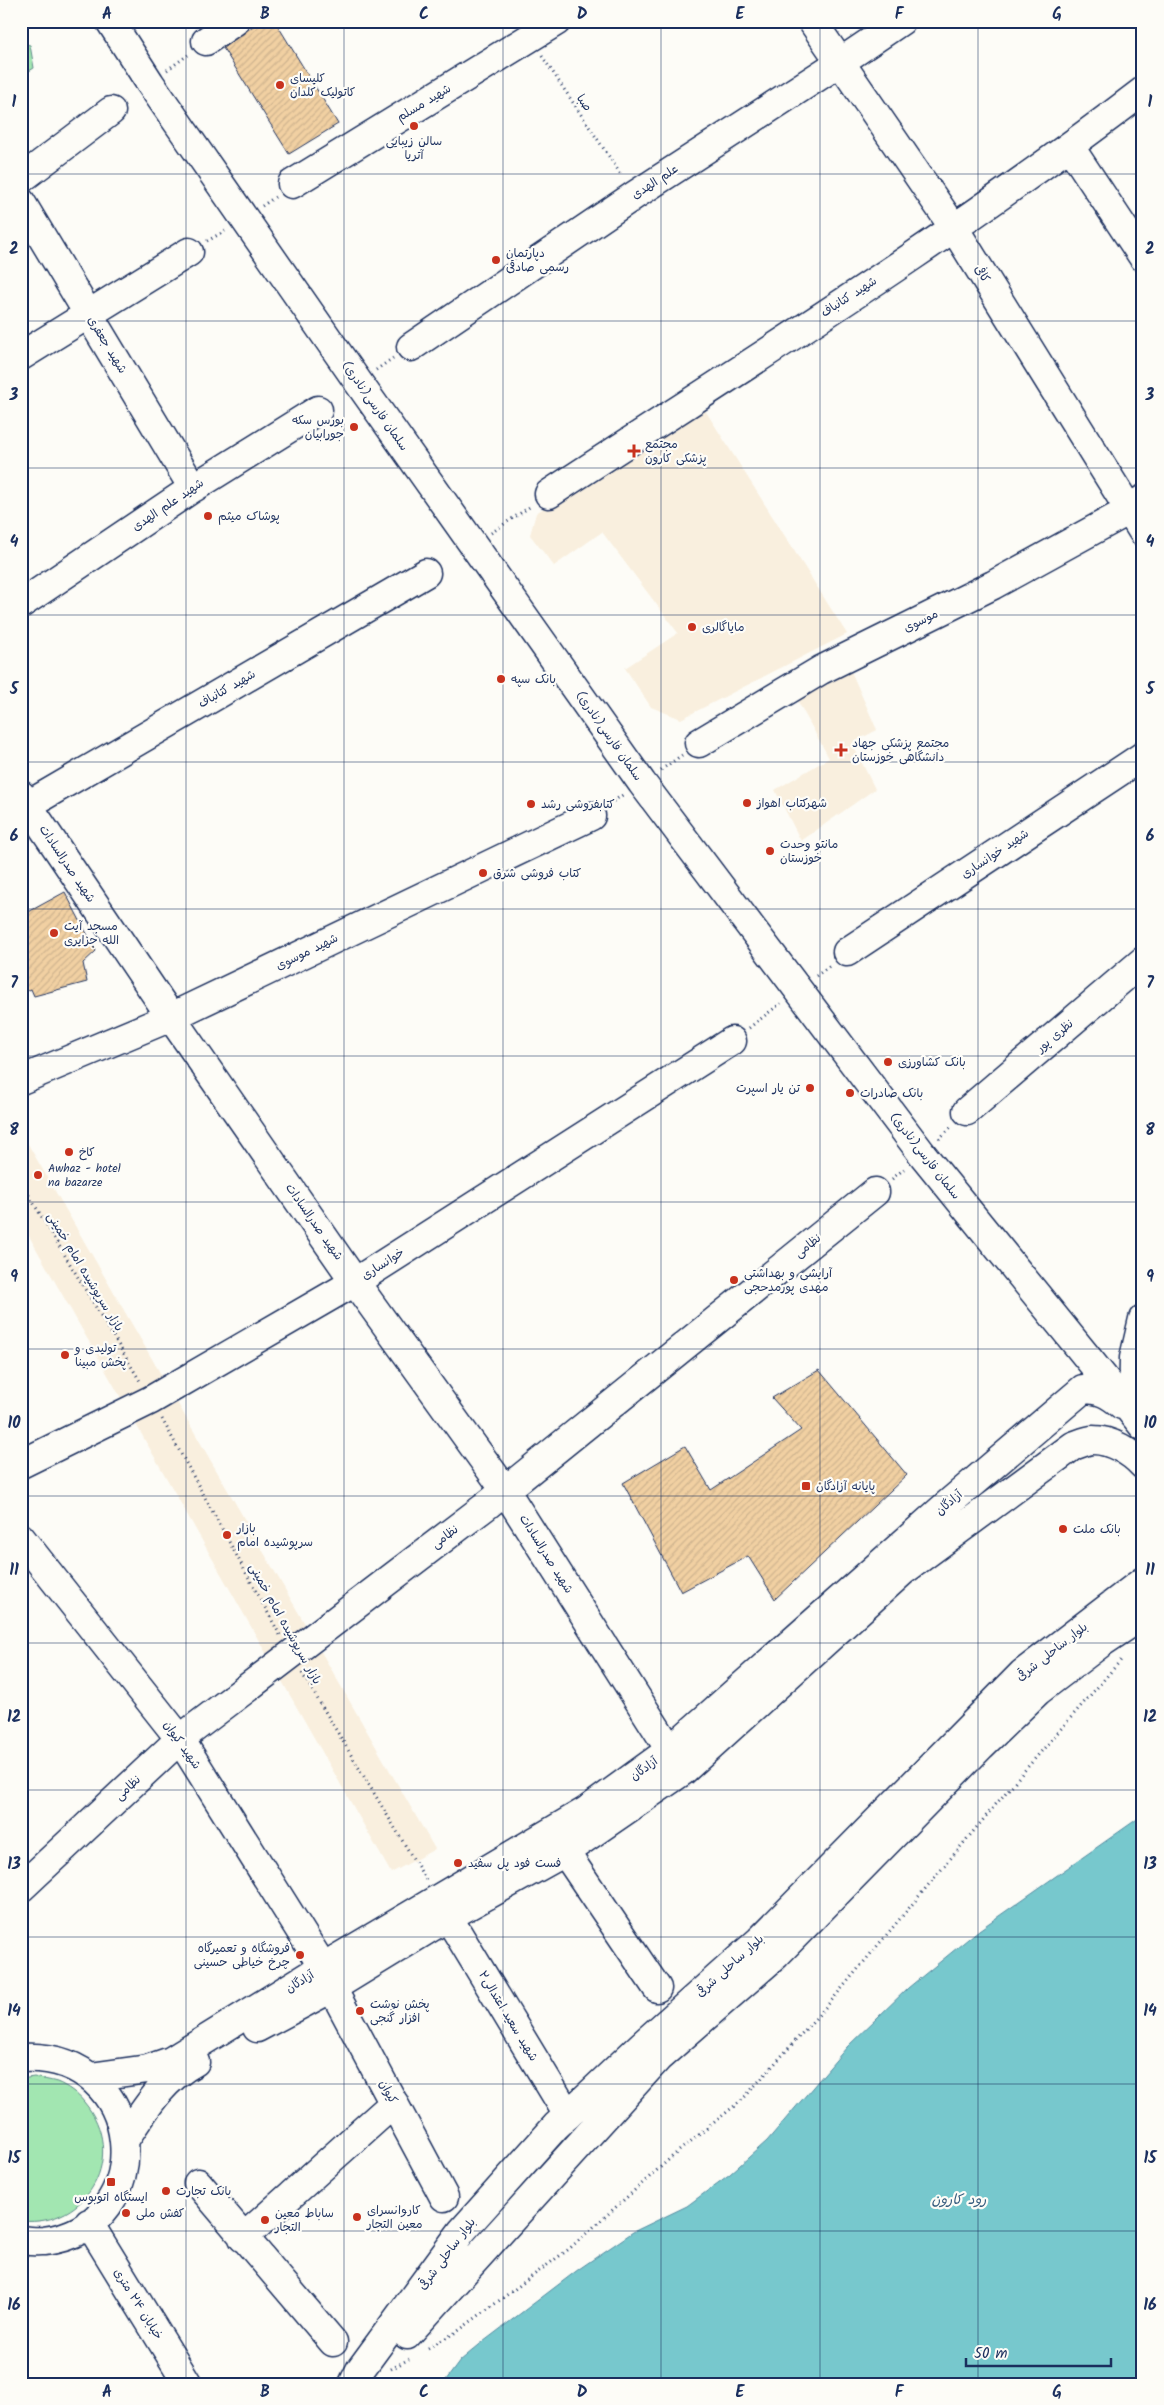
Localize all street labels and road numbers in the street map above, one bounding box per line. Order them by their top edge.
street label: شهید مسلم [393,79,455,127]
street label: صبا [571,91,597,115]
street label: علم الهدی [628,160,682,204]
street label: کافی [969,261,995,287]
street label: شهید کتانباف [817,272,881,322]
street label: شهید جعفری [82,313,132,377]
street label: سلمان فارسی(نادری) [337,357,413,455]
street label: شهید علم الهدی [128,474,208,536]
street label: موسوی [900,604,942,638]
street label: شهید کتانباف [195,665,259,713]
street label: سلمان فارسی(نادری) [571,687,647,785]
street label: شهید صدرالسادات [34,821,100,907]
street label: شهید خوانساری [957,824,1033,884]
street label: شهید موسوی [273,929,341,975]
street label: نظری پور [1031,1015,1078,1058]
street label: سلمان فارسی(نادری) [885,1108,965,1204]
street label: شهید صدرالسادات [280,1180,348,1264]
street label: بازار سرپوشیده امام خمینی [42,1209,128,1335]
street label: نظامی [790,1229,826,1263]
street label: خوانساری [358,1243,408,1285]
street label: آزادگان [931,1485,968,1520]
street label: شهید صدرالسادات [514,1511,578,1597]
street label: نظامی [427,1520,463,1554]
street label: بازار سرپوشیده امام خمینی [244,1560,326,1688]
street label: بلوار ساحلی شرقی [1012,1618,1092,1686]
street label: شهید کیوان [158,1717,206,1773]
street label: آزادگان [626,1752,663,1786]
street label: نظامی [111,1771,145,1805]
street label: بلوار ساحلی شرقی [692,1930,768,2002]
street label: آزادگان [282,1965,319,1998]
street label: شهید سعید اعتدالی۲ [473,1967,543,2065]
street label: کیوان [374,2077,402,2107]
street label: بلوار ساحلی شرقی [413,2214,481,2294]
street label: خیابان ۲۴ متری [108,2265,168,2343]

